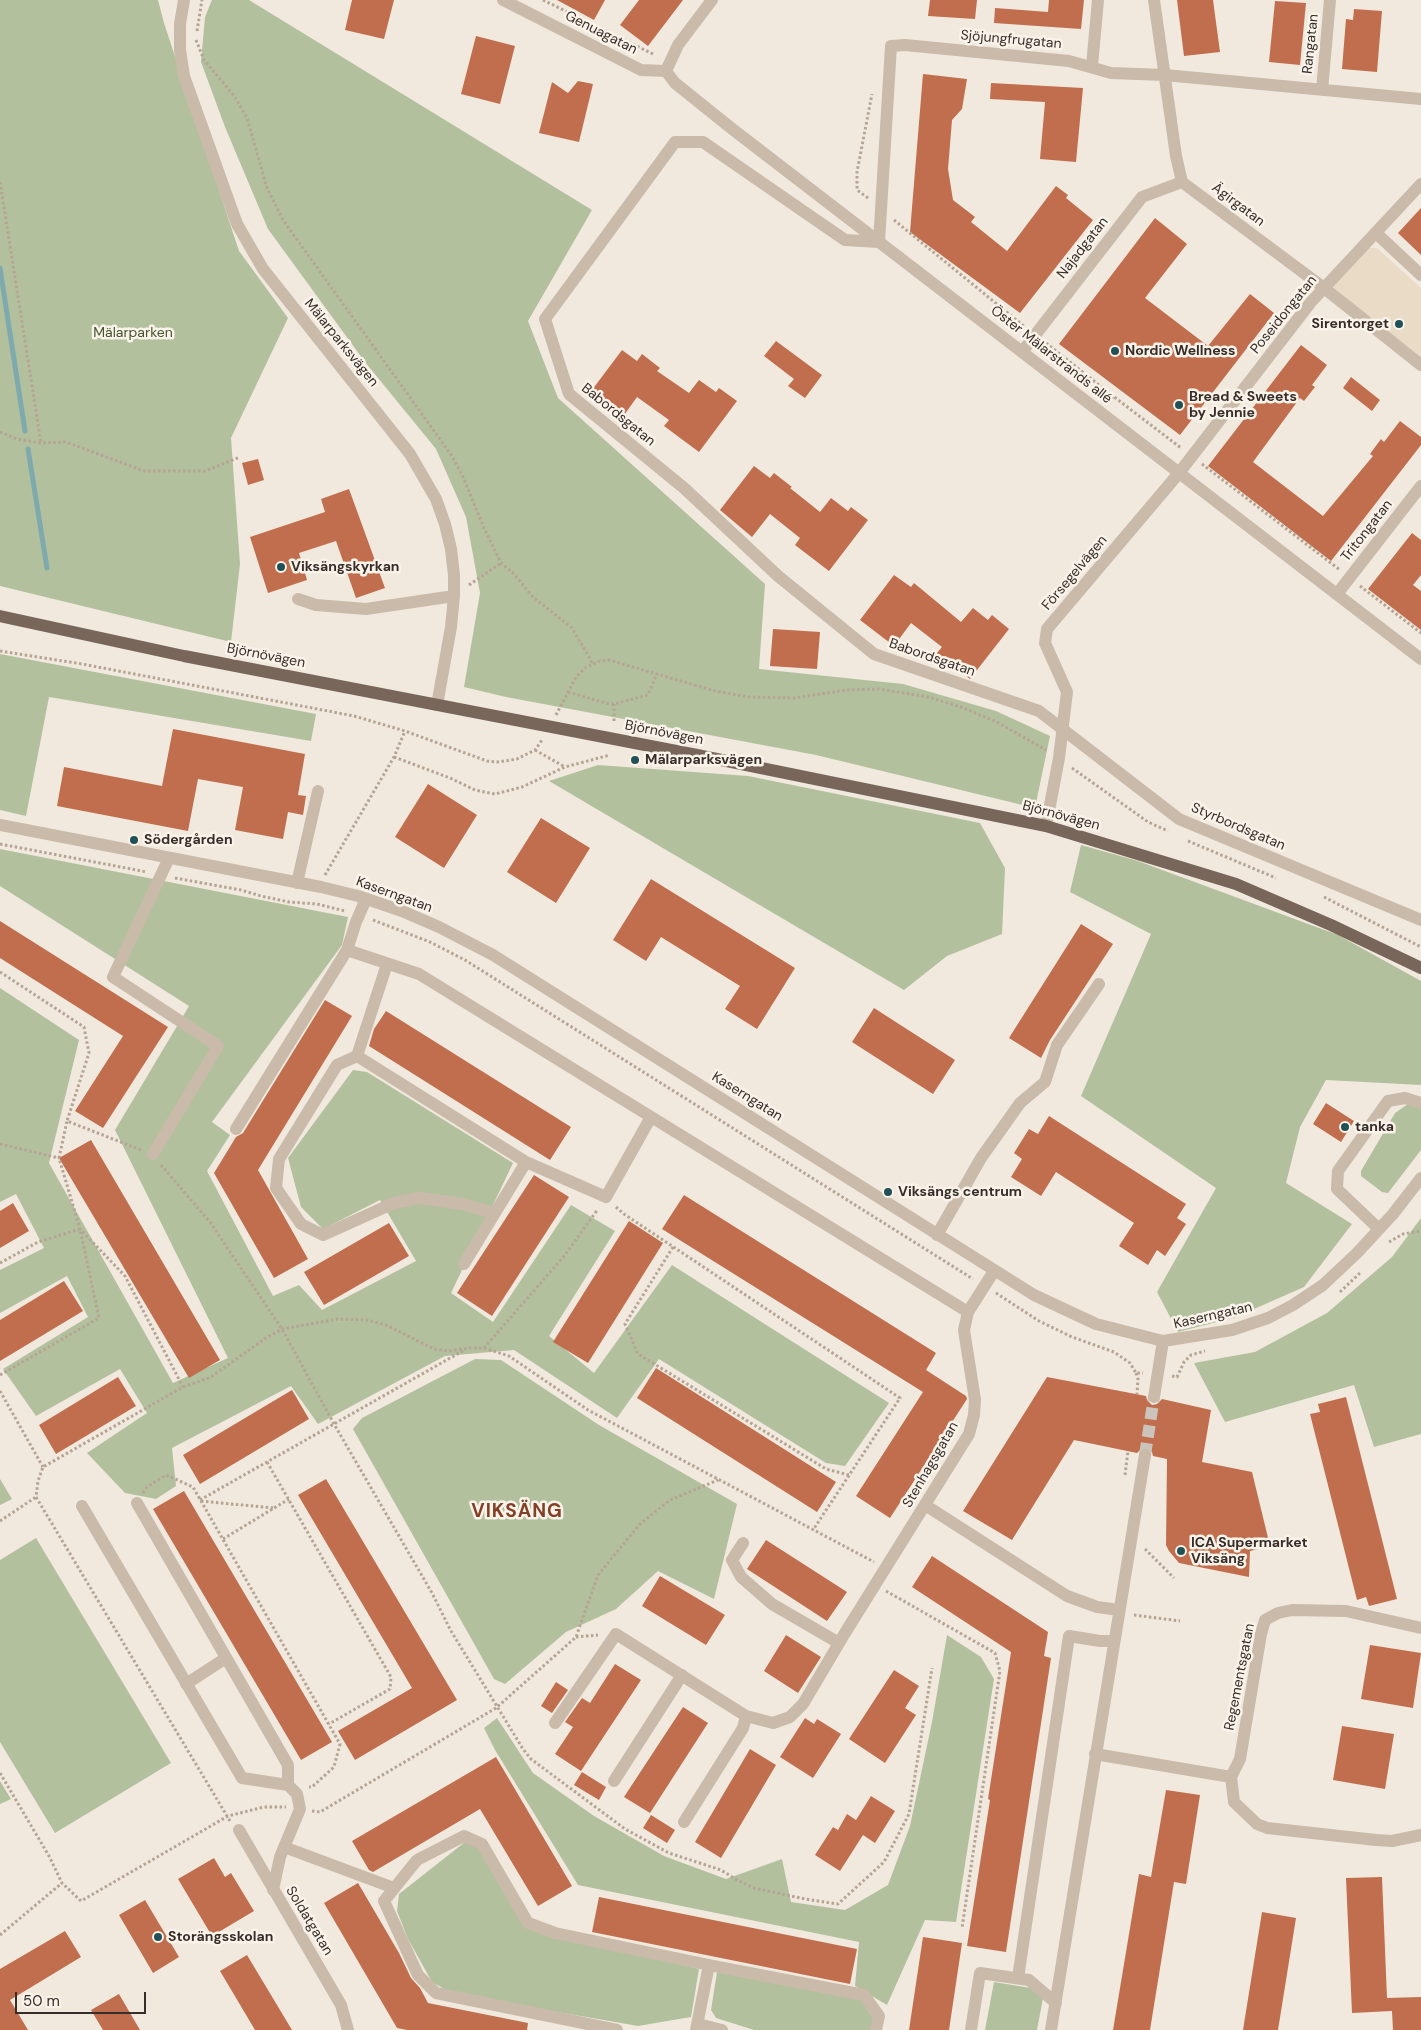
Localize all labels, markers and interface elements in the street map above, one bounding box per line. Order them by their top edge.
street label: Genuagatan [562,8,640,58]
street label: Rangatan [1300,13,1322,75]
street label: Sjöjungfrugatan [960,27,1062,53]
street label: Ägirgatan [1208,180,1268,230]
street label: Najadgatan [1054,214,1112,282]
street label: Poseidongatan [1247,272,1321,358]
street label: Mälarparksvägen [300,296,382,390]
street label: Öster Mälarstrands allé [987,302,1115,408]
place label: Sirentorget [1312,316,1389,332]
marker: Sirentorget [1393,318,1405,330]
park label: Mälarparken [93,325,173,341]
place label: Nordic Wellness [1125,343,1236,359]
marker: Nordic Wellness [1109,345,1121,357]
street label: Babordsgatan [578,380,658,450]
place label: Bread & Sweets by Jennie [1189,389,1297,422]
marker: Bread & Sweets by Jennie [1173,399,1185,411]
street label: Tritongatan [1338,497,1396,565]
street label: Försegelvägen [1039,532,1111,614]
place label: Viksängskyrkan [291,559,400,575]
marker: Viksängskyrkan [275,561,287,573]
street label: Babordsgatan [887,635,977,681]
street label: Björnövägen [225,640,307,672]
street label: Björnövägen [623,717,705,749]
place label: Mälarparksvägen [645,752,762,768]
marker: Mälarparksvägen [629,754,641,766]
street label: Björnövägen [1020,798,1102,834]
street label: Styrbordsgatan [1188,800,1288,854]
place label: Södergården [144,832,233,848]
marker: Södergården [128,834,140,846]
street label: Kaserngatan [354,873,434,917]
street label: Kaserngatan [709,1069,785,1125]
place label: tanka [1355,1119,1394,1135]
marker: tanka [1339,1121,1351,1133]
place label: Viksängs centrum [898,1184,1022,1200]
marker: Viksängs centrum [882,1186,894,1198]
street label: Kaserngatan [1172,1299,1254,1333]
street label: Stenhagsgatan [900,1419,962,1511]
district label: VIKSÄNG [470,1501,564,1523]
place label: ICA Supermarket Viksäng [1191,1535,1308,1568]
marker: ICA Supermarket Viksäng [1175,1545,1187,1557]
street label: Regementsgatan [1221,1622,1259,1732]
street label: Soldatgatan [282,1883,336,1959]
place label: Storängsskolan [168,1929,273,1945]
marker: Storängsskolan [152,1931,164,1943]
scale bar [18,1982,149,2014]
text: 50 m [23,1991,60,2011]

